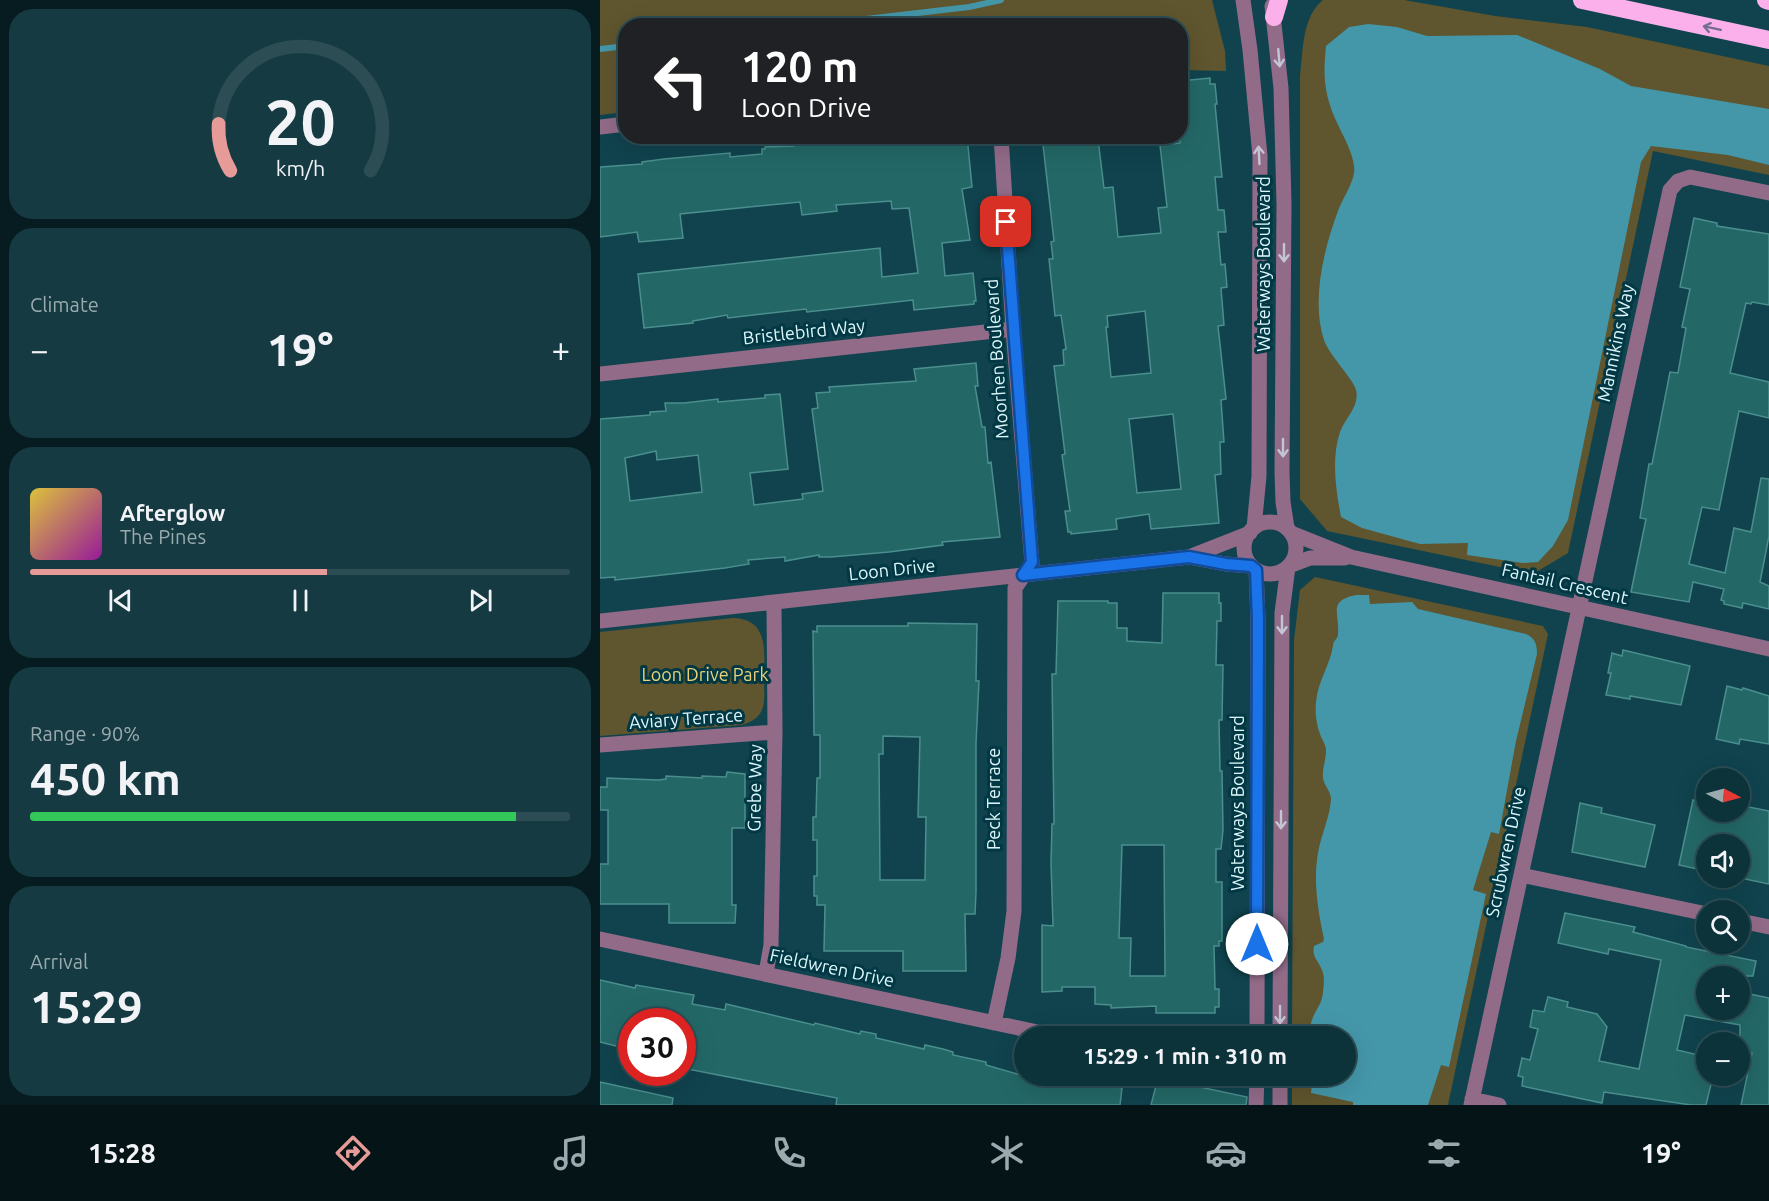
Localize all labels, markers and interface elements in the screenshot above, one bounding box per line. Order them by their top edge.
one-way arrow [1703,22,1722,33]
icon: left [642,42,720,120]
text: 120 m [741,43,858,90]
one-way arrow [1274,47,1285,67]
text: 20 [265,87,335,157]
text: Loon Drive [741,92,872,122]
one-way arrow [1254,145,1265,165]
text: km/h [275,156,325,180]
street label: Waterways Boulevard [1253,176,1273,352]
pin [980,196,1031,247]
icon: arrive [989,205,1022,238]
one-way arrow [1278,242,1290,262]
street label: Moorhen Boulevard [980,278,1012,440]
street label: Mannikins Way [1593,282,1637,403]
text: Climate [30,293,99,316]
street label: Bristlebird Way [742,315,866,347]
text: 19° [267,324,333,375]
text: − [30,331,49,368]
text: + [551,331,570,368]
one-way arrow [1277,437,1289,457]
text: Afterglow [120,500,225,525]
text: The Pines [120,525,206,548]
street label: Loon Drive [847,555,936,584]
street label: Fantail Crescent [1500,559,1630,607]
icon: previous [104,584,137,617]
icon: pause [284,584,317,617]
icon: next [464,584,497,617]
one-way arrow [1276,615,1288,635]
park label: Loon Drive Park [641,664,769,684]
street label: Aviary Terrace [628,704,744,732]
street label: Waterways Boulevard [1227,715,1247,891]
text: Range · 90% [30,722,140,745]
street label: Grebe Way [743,744,765,832]
street label: Peck Terrace [983,748,1003,850]
text: 450 km [30,753,181,804]
north arrow [1696,768,1750,822]
map controls [1696,768,1750,1086]
street label: Scrubwren Drive [1481,785,1529,919]
one-way arrow [1275,810,1287,830]
button: sound [1696,834,1750,888]
button: search [1696,900,1750,954]
position arrow [1225,912,1289,976]
street label: Fieldwren Drive [768,944,896,990]
text: Arrival [30,950,88,973]
button: + [1696,966,1750,1020]
text: 15:29 [30,981,143,1032]
one-way arrow [1274,1005,1286,1025]
speed limit sign: 30 [618,1008,696,1086]
button: − [1696,1032,1750,1086]
text: 15:29 · 1 min · 310 m [1083,1043,1287,1068]
icon: directions [332,1132,374,1174]
icon: music [550,1132,592,1174]
icon: phone [768,1132,810,1174]
icon: climate [986,1132,1028,1174]
icon: car [1205,1132,1247,1174]
icon: filters [1423,1132,1465,1174]
text: 15:28 [88,1138,156,1168]
text: 19° [1641,1138,1681,1168]

